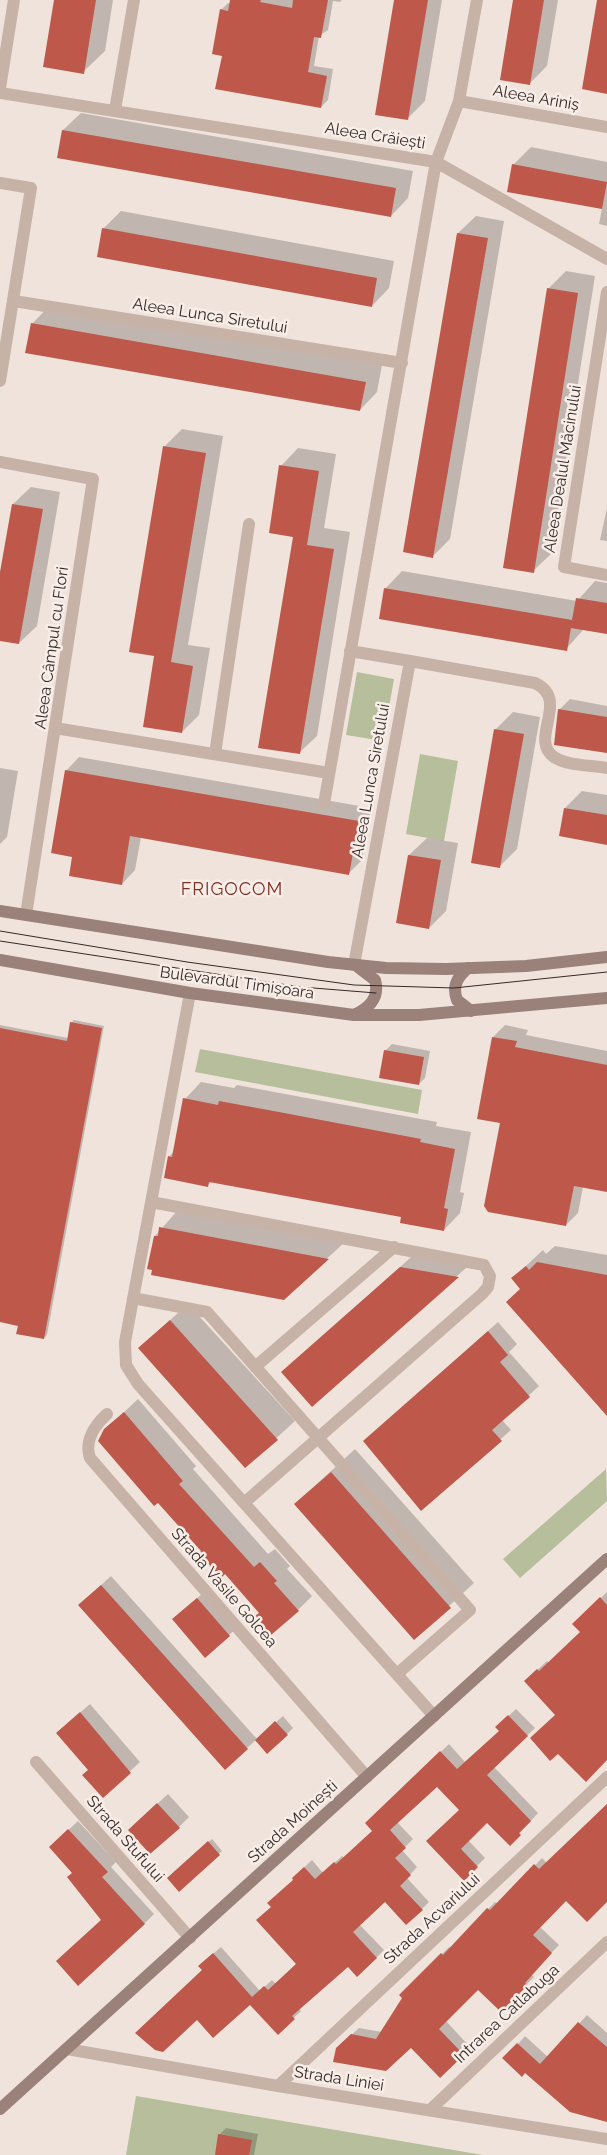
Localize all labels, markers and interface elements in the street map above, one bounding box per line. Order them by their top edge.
street label: Aleea Ariniș [491,81,581,115]
street label: Aleea Crăiești [323,119,427,153]
street label: Aleea Lunca Siretului [131,294,289,338]
street label: Aleea Dealul Măcinului [540,384,586,554]
street label: Aleea Câmpul cu Flori [31,566,73,730]
street label: Aleea Lunca Siretului [348,702,394,860]
district label: FRIGOCOM [180,879,284,901]
street label: Bulevardul Timișoara [159,963,315,1003]
street label: Strada Vasile Golcea [167,1524,281,1652]
street label: Strada Moinești [244,1777,342,1867]
street label: Strada Stufului [82,1792,168,1886]
street label: Strada Acvariului [380,1870,484,1968]
street label: Intrarea Catlabuga [451,1960,563,2068]
street label: Strada Liniei [293,2062,385,2096]

